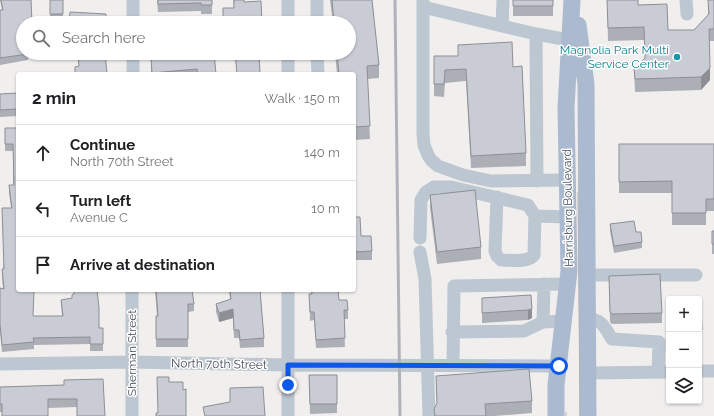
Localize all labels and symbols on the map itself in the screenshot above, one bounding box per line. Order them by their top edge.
place label: Magnolia Park Multi Service Center [560,43,670,71]
marker: Magnolia Park Multi Service Center [672,52,682,62]
street label: Harrisburg Boulevard [560,149,576,267]
street label: Sherman Street [125,310,139,396]
street label: North 70th Street [171,356,267,372]
route start [550,357,568,375]
route end [279,376,297,394]

